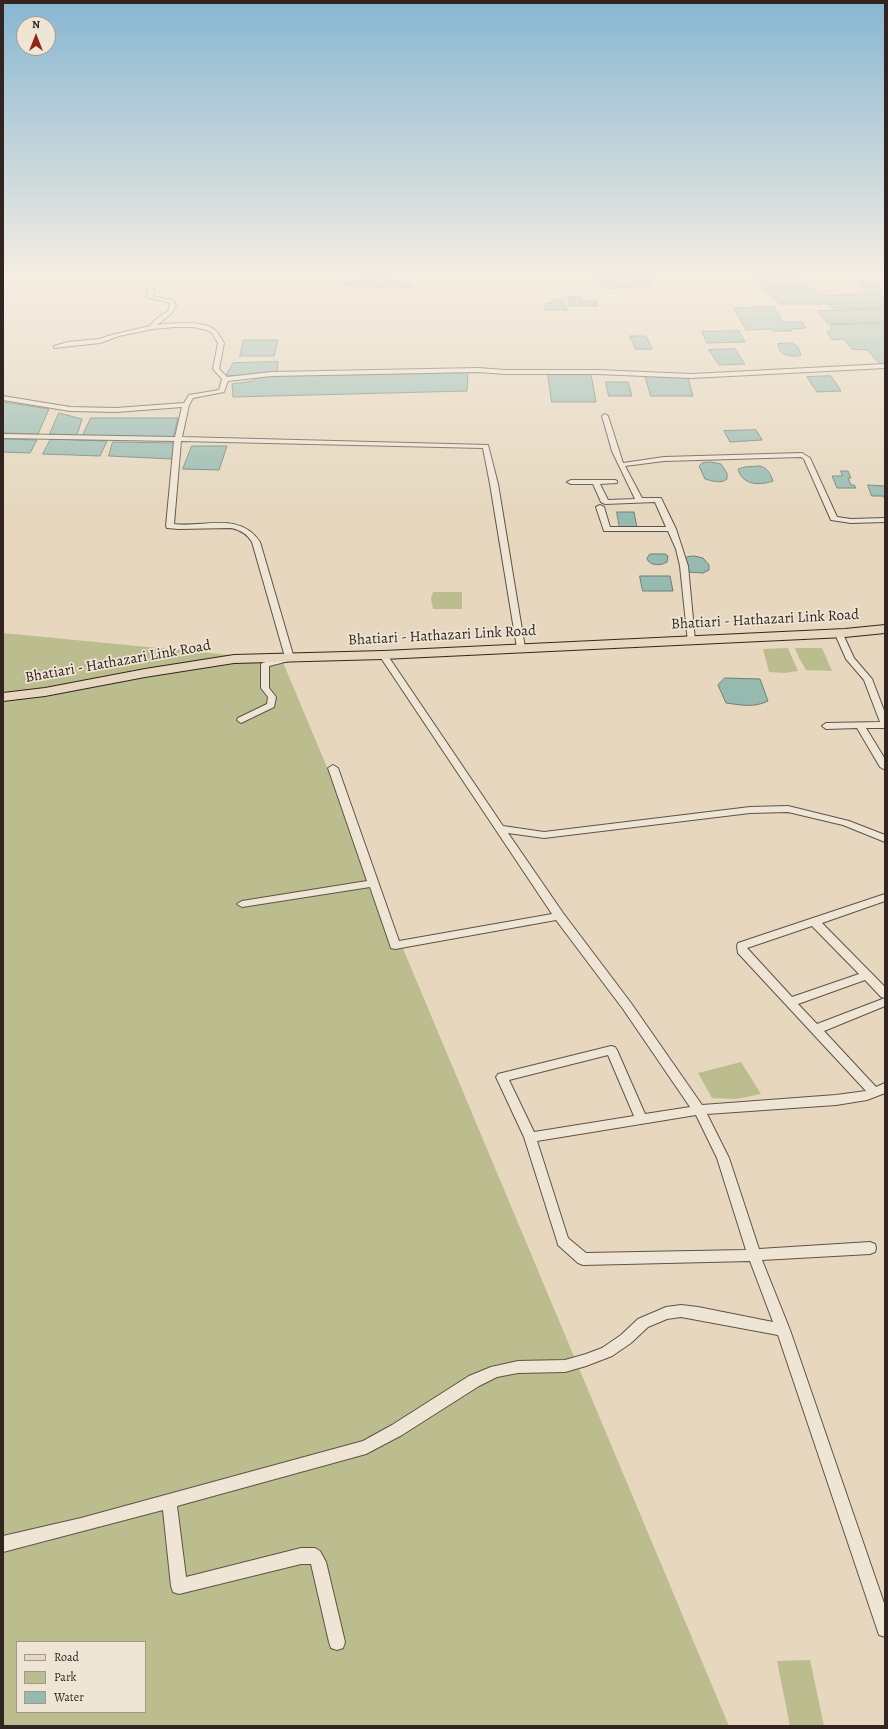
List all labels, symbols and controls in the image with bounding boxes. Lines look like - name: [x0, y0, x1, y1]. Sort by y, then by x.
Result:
- north arrow: [16, 16, 56, 56]
- text: N: [32, 17, 40, 32]
- street label: Bhatiari - Hathazari Link Road: [671, 606, 859, 634]
- street label: Bhatiari - Hathazari Link Road: [348, 622, 536, 650]
- street label: Bhatiari - Hathazari Link Road: [24, 637, 212, 687]
- legend: [16, 1641, 146, 1713]
- text: Road: [54, 1649, 79, 1665]
- text: Park: [54, 1669, 77, 1685]
- text: Water: [54, 1689, 84, 1705]

